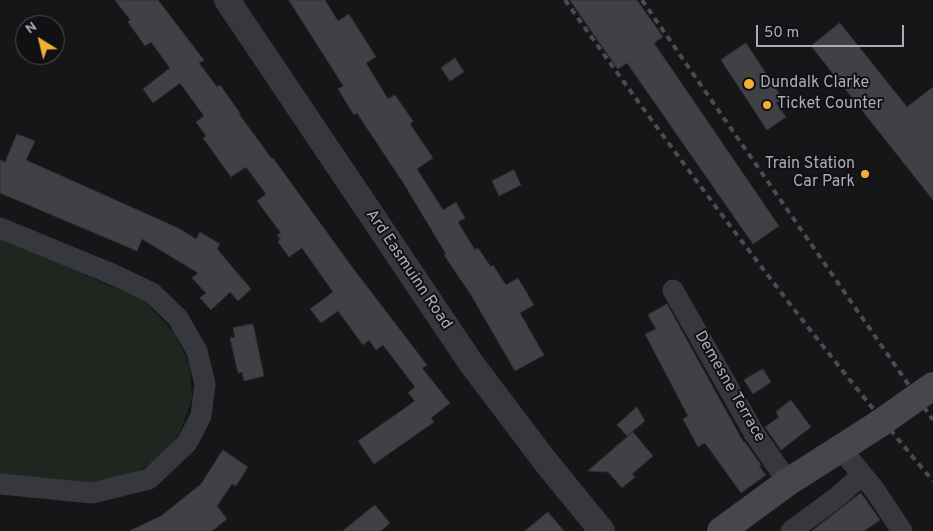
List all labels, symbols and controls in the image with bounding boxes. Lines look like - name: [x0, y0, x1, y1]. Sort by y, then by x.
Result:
- north arrow: [15, 15, 65, 65]
- scale bar: [758, 15, 906, 47]
- text: N: [22, 18, 41, 38]
- text: 50 m: [764, 24, 799, 43]
- place label: Dundalk Clarke: [760, 74, 869, 94]
- marker: Dundalk Clarke: [742, 77, 756, 91]
- place label: Ticket Counter: [777, 95, 883, 115]
- marker: Ticket Counter: [761, 99, 773, 111]
- place label: Train Station Car Park: [765, 155, 855, 193]
- marker: Train Station Car Park: [859, 168, 871, 180]
- street label: Ard Easmuinn Road: [361, 206, 455, 334]
- street label: Demesne Terrace: [689, 328, 769, 446]

